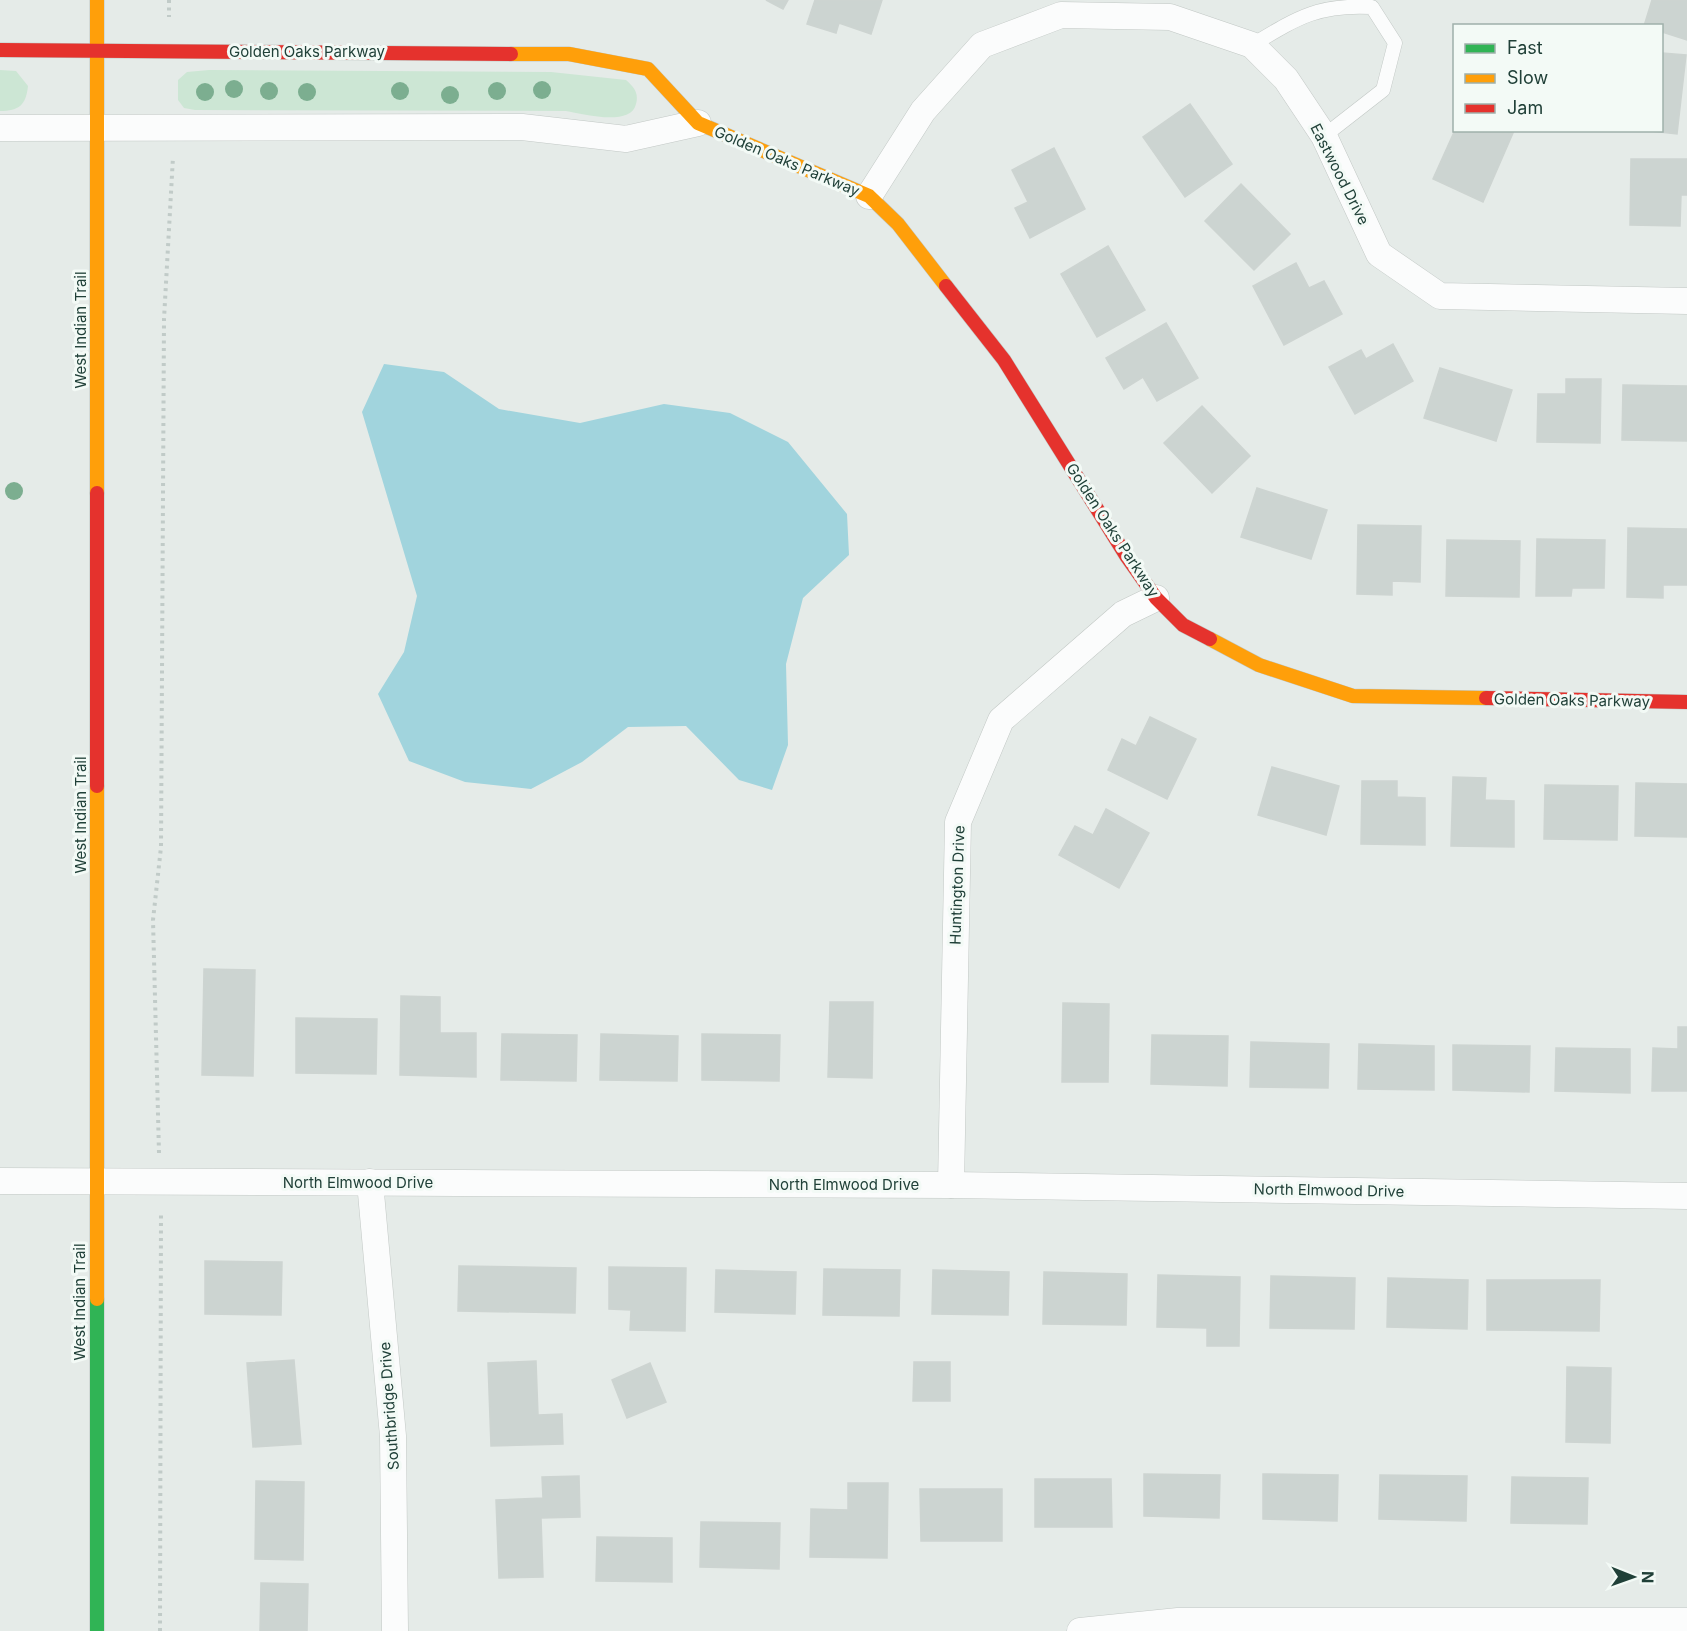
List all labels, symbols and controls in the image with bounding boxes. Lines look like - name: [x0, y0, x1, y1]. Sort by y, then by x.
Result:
- legend: [1453, 24, 1663, 132]
- text: Fast: [1507, 37, 1543, 58]
- street label: Golden Oaks Parkway: [229, 42, 386, 61]
- text: Slow: [1507, 67, 1548, 88]
- text: Jam: [1507, 97, 1543, 118]
- street label: Eastwood Drive: [1306, 120, 1374, 228]
- street label: Golden Oaks Parkway: [711, 122, 863, 200]
- street label: West Indian Trail: [71, 271, 90, 389]
- street label: Golden Oaks Parkway: [1063, 459, 1164, 601]
- street label: Golden Oaks Parkway: [1494, 689, 1651, 711]
- street label: West Indian Trail: [71, 756, 90, 874]
- street label: Huntington Drive: [945, 825, 969, 945]
- street label: North Elmwood Drive: [283, 1173, 433, 1192]
- street label: North Elmwood Drive: [769, 1175, 919, 1194]
- street label: North Elmwood Drive: [1254, 1179, 1404, 1201]
- street label: West Indian Trail: [70, 1243, 89, 1361]
- street label: Southbridge Drive: [375, 1341, 403, 1471]
- north arrow: [1603, 1547, 1663, 1607]
- text: N: [1638, 1571, 1658, 1584]

